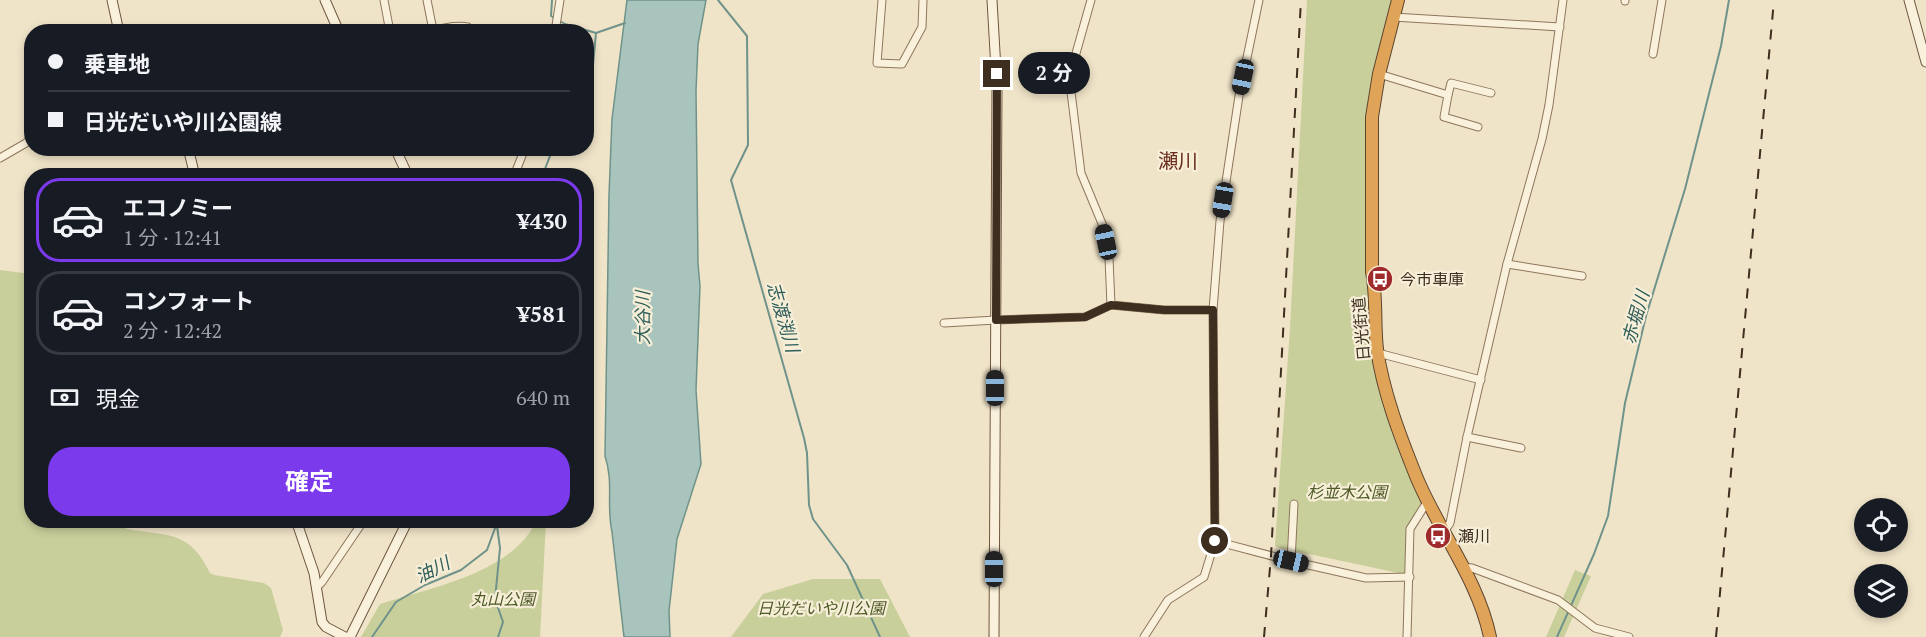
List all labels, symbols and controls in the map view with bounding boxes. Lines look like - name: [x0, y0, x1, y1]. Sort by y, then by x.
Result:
- text: 乗車地: [84, 49, 150, 78]
- callout: 2 分: [1018, 53, 1090, 95]
- car: [1230, 58, 1256, 96]
- text: 2 分: [1036, 59, 1072, 86]
- route end: [983, 60, 1010, 87]
- text: 日光だいや川公園線: [84, 107, 282, 136]
- district label: 瀬川: [1158, 147, 1198, 174]
- car: [1211, 181, 1235, 219]
- icon: car: [51, 193, 105, 247]
- text: エコノミー: [123, 193, 233, 222]
- text: ¥430: [517, 206, 567, 235]
- car: [1093, 223, 1119, 261]
- text: 1 分 · 12:41: [123, 224, 222, 251]
- bus stop icon: 今市車庫: [1365, 264, 1395, 294]
- place label: 今市車庫: [1400, 268, 1464, 290]
- water label: 志渡渕川: [763, 279, 806, 357]
- icon: car: [51, 286, 105, 340]
- text: コンフォート: [123, 286, 254, 315]
- water label: 赤堀川: [1616, 286, 1655, 346]
- water label: 大谷川: [630, 289, 654, 345]
- street label: 日光街道: [1347, 296, 1375, 362]
- text: ¥581: [517, 299, 567, 328]
- text: 2 分 · 12:42: [123, 317, 222, 344]
- car: [986, 370, 1004, 406]
- icon: cash: [48, 381, 81, 414]
- text: 現金: [96, 384, 140, 413]
- text: 640 m: [516, 384, 570, 411]
- button: 確定: [48, 447, 570, 516]
- park label: 杉並木公園: [1307, 481, 1389, 503]
- map controls: [1854, 498, 1908, 618]
- button: locate: [1854, 498, 1908, 552]
- bus stop icon: 瀬川: [1423, 521, 1453, 551]
- place label: 瀬川: [1458, 525, 1490, 547]
- route start: [1201, 527, 1228, 554]
- car: [1271, 548, 1311, 574]
- water label: 油川: [411, 549, 455, 588]
- car: [985, 551, 1003, 587]
- button: layers: [1854, 564, 1908, 618]
- park label: 丸山公園: [471, 588, 537, 610]
- park label: 日光だいや川公園: [757, 597, 887, 619]

